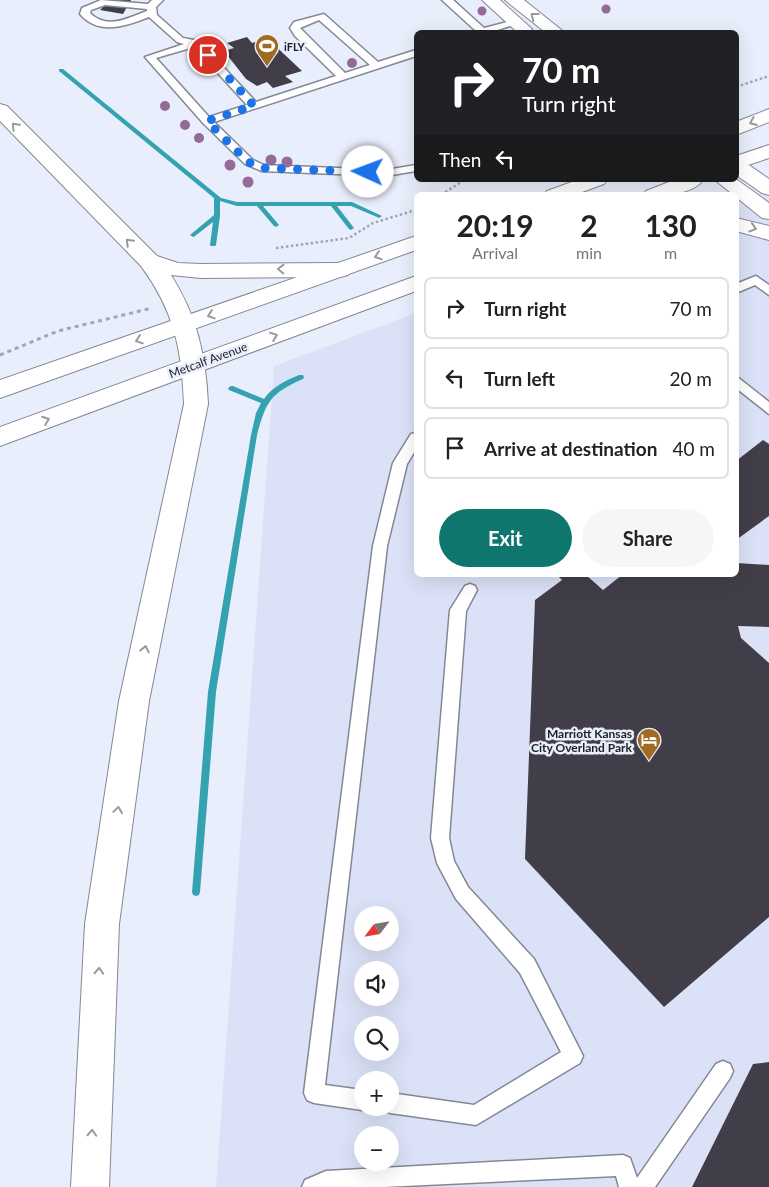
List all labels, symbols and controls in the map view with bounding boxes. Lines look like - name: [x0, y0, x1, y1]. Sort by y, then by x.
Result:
- one-way arrow: [531, 14, 540, 22]
- sports icon: iFLY: [254, 33, 280, 67]
- pin: [187, 34, 229, 76]
- place label: iFLY: [284, 40, 306, 53]
- icon: arrive: [194, 41, 222, 69]
- text: 70 m: [522, 48, 600, 90]
- icon: right: [439, 50, 504, 115]
- text: Turn right: [522, 90, 616, 117]
- one-way arrow: [749, 116, 758, 127]
- one-way arrow: [12, 122, 21, 131]
- position arrow: [341, 145, 393, 197]
- icon: left: [491, 145, 519, 173]
- text: Then: [439, 148, 481, 171]
- text: 20:19: [456, 207, 534, 243]
- text: 2: [580, 207, 598, 243]
- text: 130: [644, 207, 697, 243]
- one-way arrow: [748, 223, 756, 233]
- one-way arrow: [126, 238, 135, 247]
- text: Arrival: [472, 243, 518, 262]
- text: min: [576, 243, 602, 262]
- text: m: [664, 243, 677, 262]
- one-way arrow: [374, 251, 383, 261]
- one-way arrow: [276, 264, 284, 274]
- icon: right: [441, 294, 469, 322]
- text: Turn right: [484, 297, 566, 320]
- text: 70 m: [669, 297, 712, 320]
- one-way arrow: [207, 309, 216, 319]
- one-way arrow: [269, 332, 278, 342]
- one-way arrow: [136, 334, 144, 344]
- street label: Metcalf Avenue: [167, 339, 249, 381]
- icon: left: [441, 364, 469, 392]
- text: Turn left: [484, 367, 555, 390]
- text: 20 m: [669, 367, 712, 390]
- one-way arrow: [41, 416, 50, 426]
- icon: arrive: [441, 434, 469, 462]
- text: Arrive at destination: [484, 437, 657, 460]
- text: 40 m: [672, 437, 715, 460]
- button: Exit: [439, 509, 572, 567]
- button: Share: [582, 509, 714, 567]
- one-way arrow: [139, 645, 150, 654]
- place label: Marriott Kansas City Overland Park: [531, 726, 633, 755]
- hotel icon: Marriott Kansas City Overland Park: [636, 727, 662, 761]
- one-way arrow: [112, 805, 123, 813]
- north arrow: [354, 906, 399, 951]
- map controls: [354, 906, 399, 1171]
- button: sound: [354, 961, 399, 1006]
- one-way arrow: [94, 967, 105, 975]
- button: search: [354, 1016, 399, 1061]
- button: +: [354, 1071, 399, 1116]
- button: −: [354, 1126, 399, 1171]
- one-way arrow: [87, 1129, 97, 1137]

